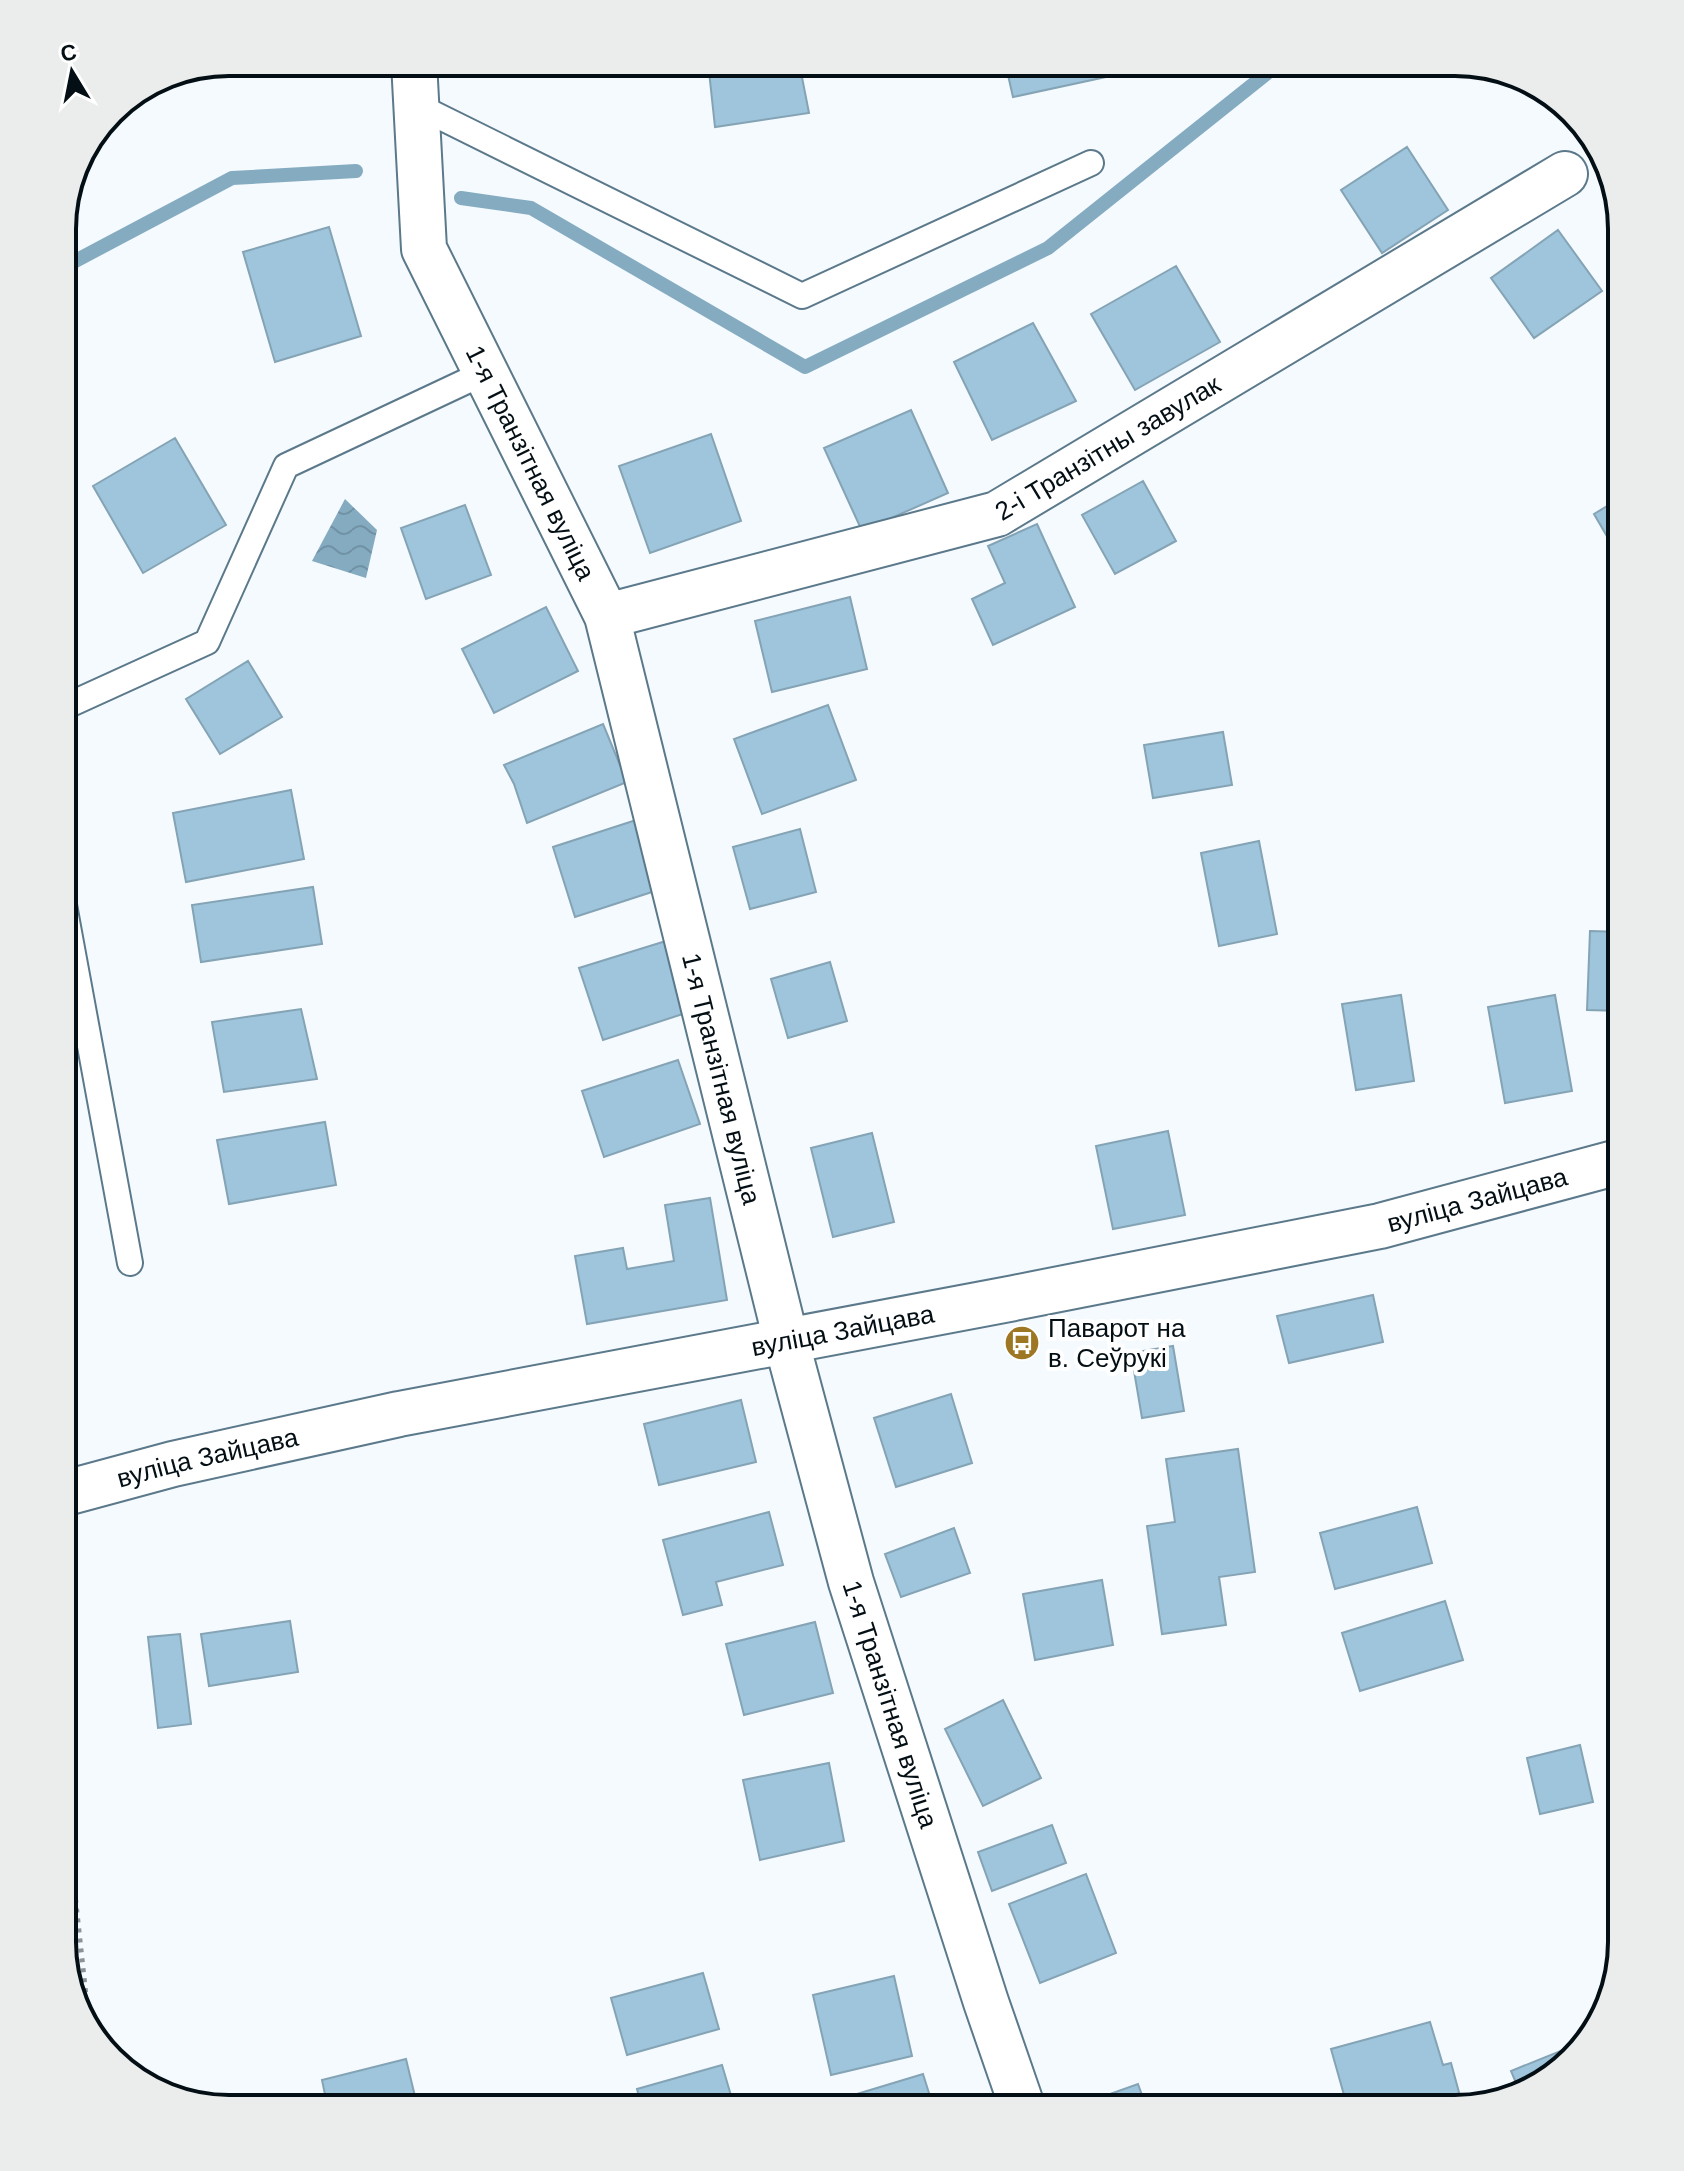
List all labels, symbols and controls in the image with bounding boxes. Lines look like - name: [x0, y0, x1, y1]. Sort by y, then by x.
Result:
- north arrow: [32, 32, 112, 112]
- text: С: [59, 39, 79, 66]
- street label: 1-я Транзітная вуліца: [460, 341, 602, 585]
- street label: 2-і Транзітны завулак: [990, 369, 1226, 527]
- street label: 1-я Транзітная вуліца: [676, 950, 767, 1208]
- street label: вуліца Зайцава: [1384, 1161, 1571, 1238]
- street label: вуліца Зайцава: [749, 1298, 937, 1362]
- place label: Паварот на в. Сеўрукі: [1048, 1313, 1186, 1373]
- bus stop icon: Паварот на в. Сеўрукі: [1003, 1324, 1041, 1362]
- street label: вуліца Зайцава: [113, 1422, 301, 1494]
- street label: 1-я Транзітная вуліца: [836, 1577, 944, 1832]

